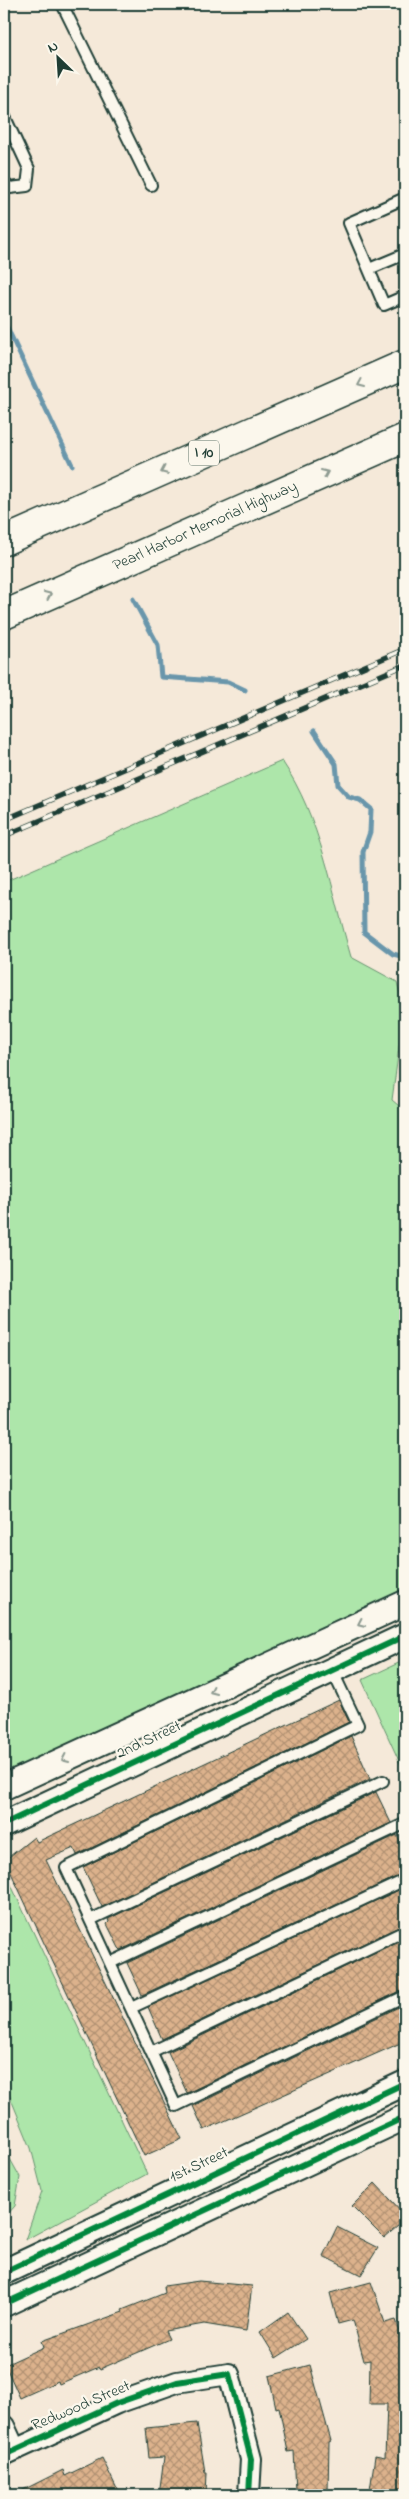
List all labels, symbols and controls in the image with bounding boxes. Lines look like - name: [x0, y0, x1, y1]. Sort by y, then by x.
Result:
- north arrow: [32, 32, 82, 82]
- text: N: [44, 36, 62, 59]
- one-way arrow: [357, 377, 366, 388]
- road number: I 10: [189, 440, 219, 466]
- one-way arrow: [160, 464, 169, 475]
- one-way arrow: [320, 469, 329, 480]
- street label: Pearl Harbor Memorial Highway: [109, 474, 301, 578]
- one-way arrow: [43, 590, 52, 601]
- one-way arrow: [357, 1617, 366, 1628]
- one-way arrow: [209, 1685, 218, 1696]
- street label: 2nd Street: [113, 1714, 186, 1765]
- one-way arrow: [62, 1753, 71, 1763]
- street label: 1st Street: [165, 2141, 233, 2189]
- street label: Redwood Street: [28, 2374, 135, 2438]

